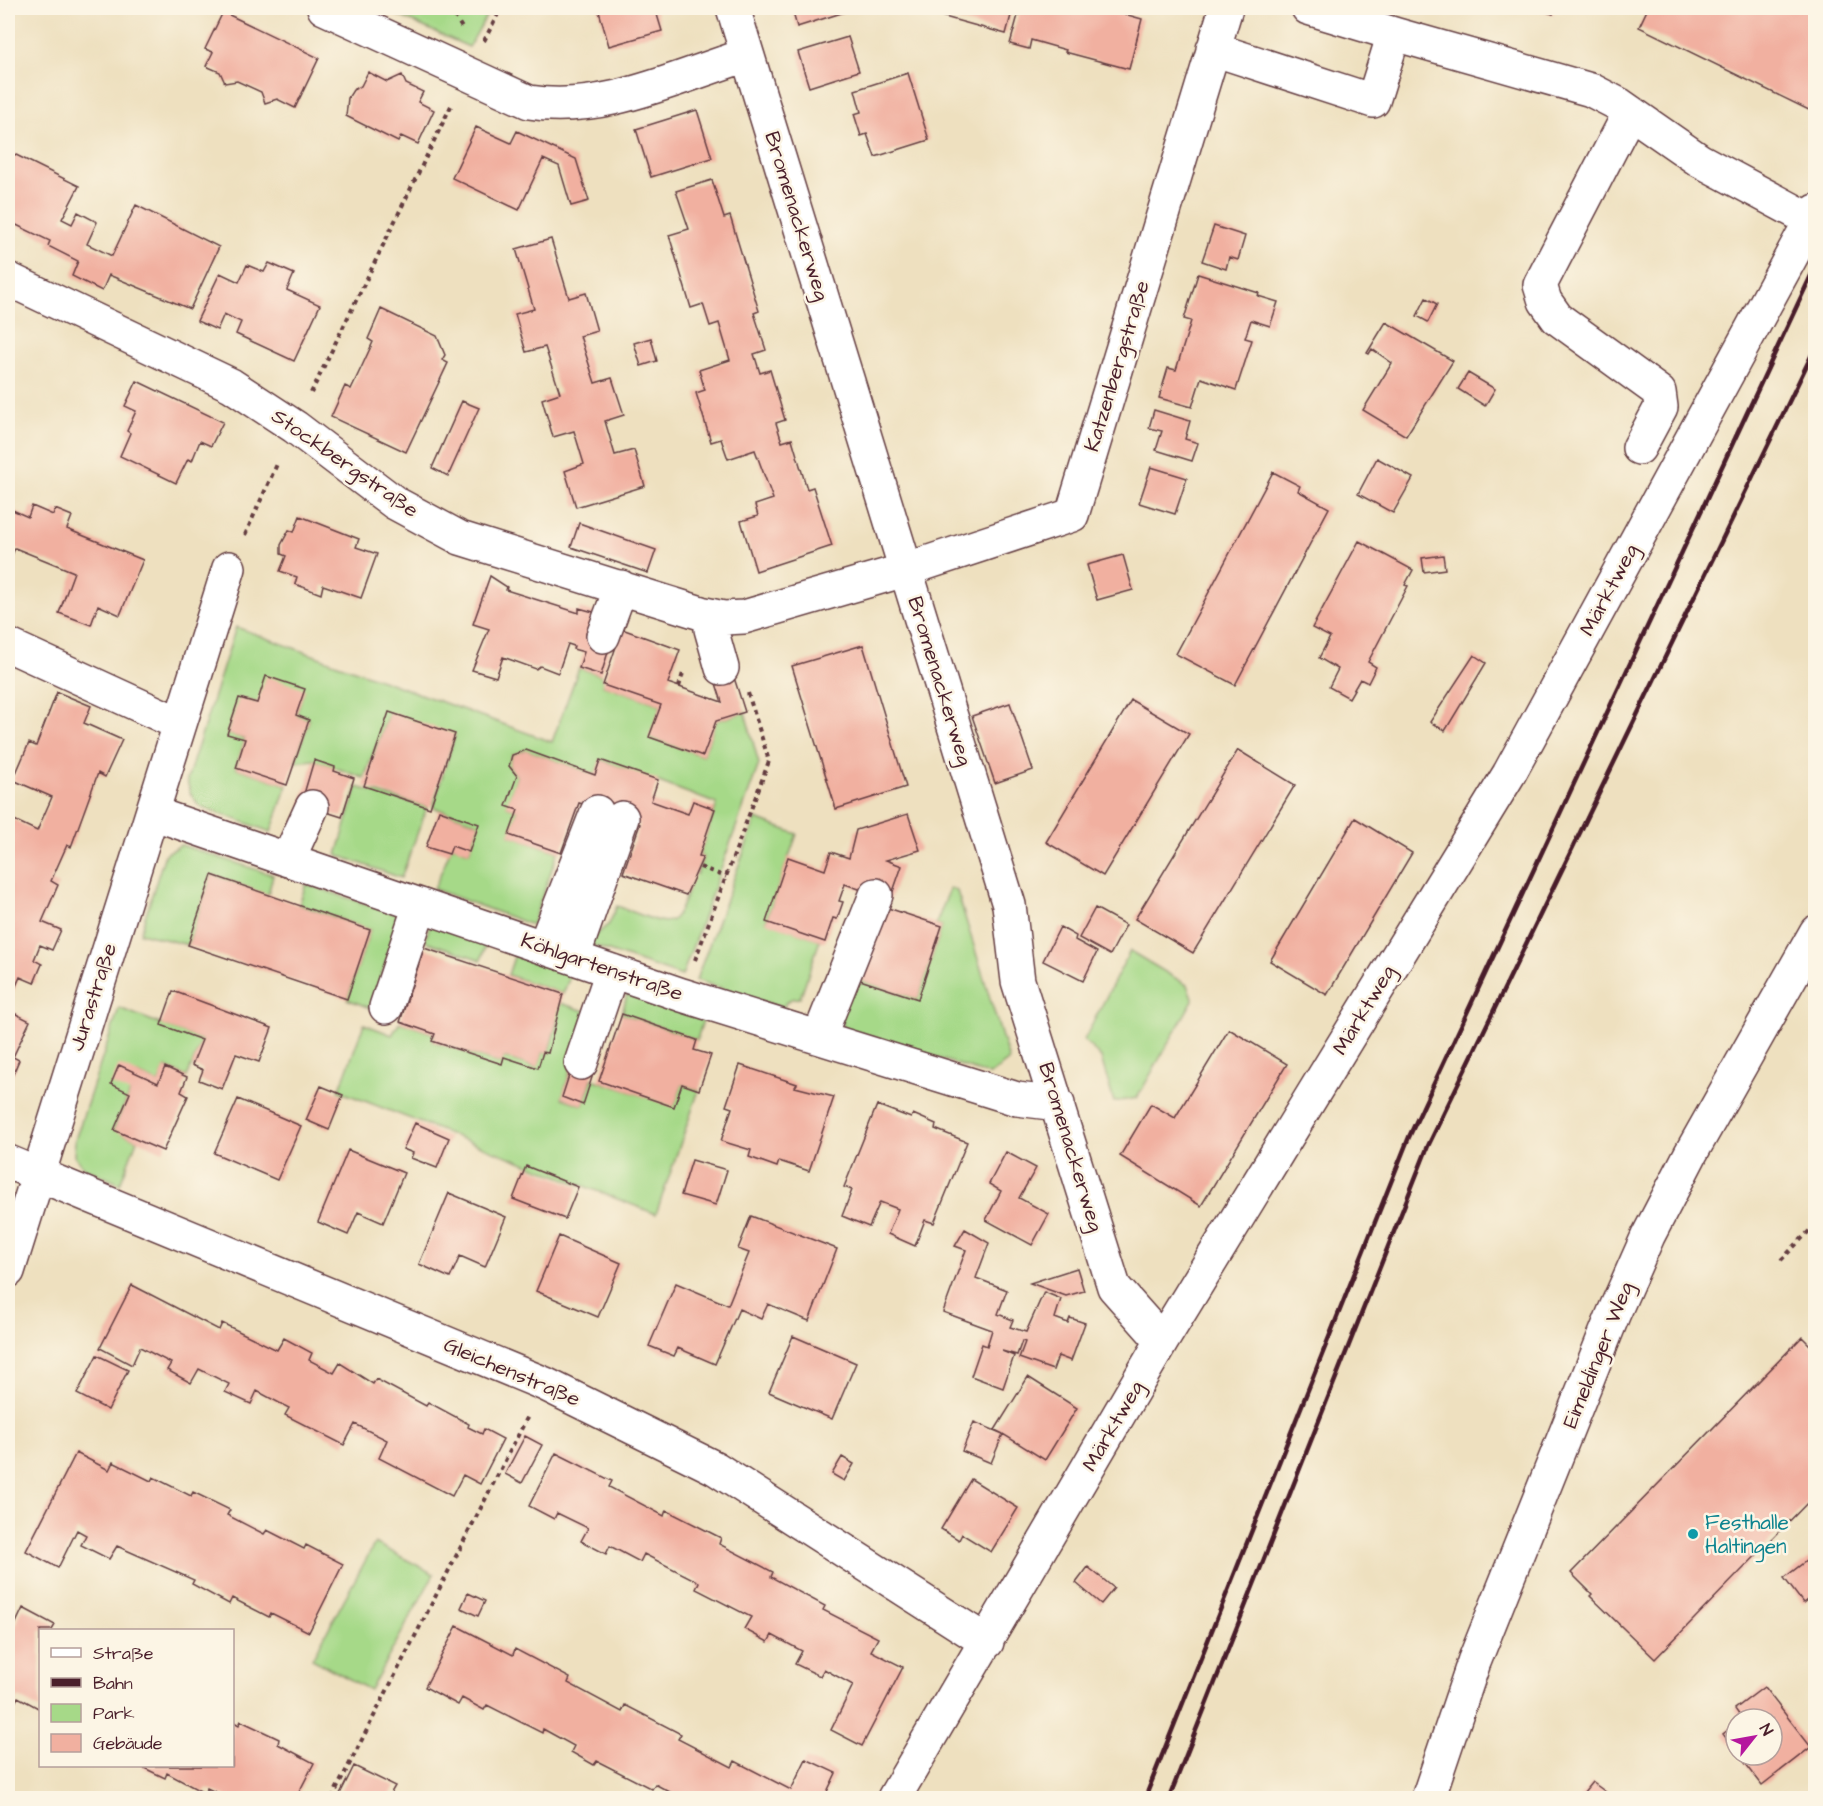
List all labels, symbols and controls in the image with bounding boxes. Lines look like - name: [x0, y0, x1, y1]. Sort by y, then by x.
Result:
- street label: Bromenackerweg: [756, 128, 837, 305]
- street label: Katzenbergstraße: [1077, 277, 1159, 456]
- street label: Stockbergstraße: [265, 401, 424, 526]
- street label: Märktweg: [1573, 539, 1647, 642]
- street label: Bromenackerweg: [899, 593, 980, 770]
- street label: Köhlgartenstraße: [517, 926, 687, 1010]
- street label: Jurastraße: [62, 939, 124, 1055]
- street label: Märktweg: [1326, 959, 1404, 1061]
- street label: Bromenackerweg: [1030, 1059, 1111, 1236]
- street label: Eimeldinger Weg: [1555, 1277, 1642, 1433]
- street label: Gleichenstraße: [439, 1330, 585, 1414]
- street label: Märktweg: [1075, 1375, 1152, 1478]
- place label: Festhalle Haltingen: [1705, 1508, 1789, 1563]
- marker: Festhalle Haltingen: [1686, 1527, 1700, 1541]
- legend: [39, 1629, 234, 1767]
- text: Straße: [93, 1641, 154, 1666]
- text: Bahn: [93, 1671, 133, 1696]
- text: Park: [93, 1701, 135, 1726]
- north arrow: [1724, 1707, 1784, 1767]
- text: N: [1754, 1720, 1778, 1740]
- text: Gebäude: [93, 1731, 163, 1756]

